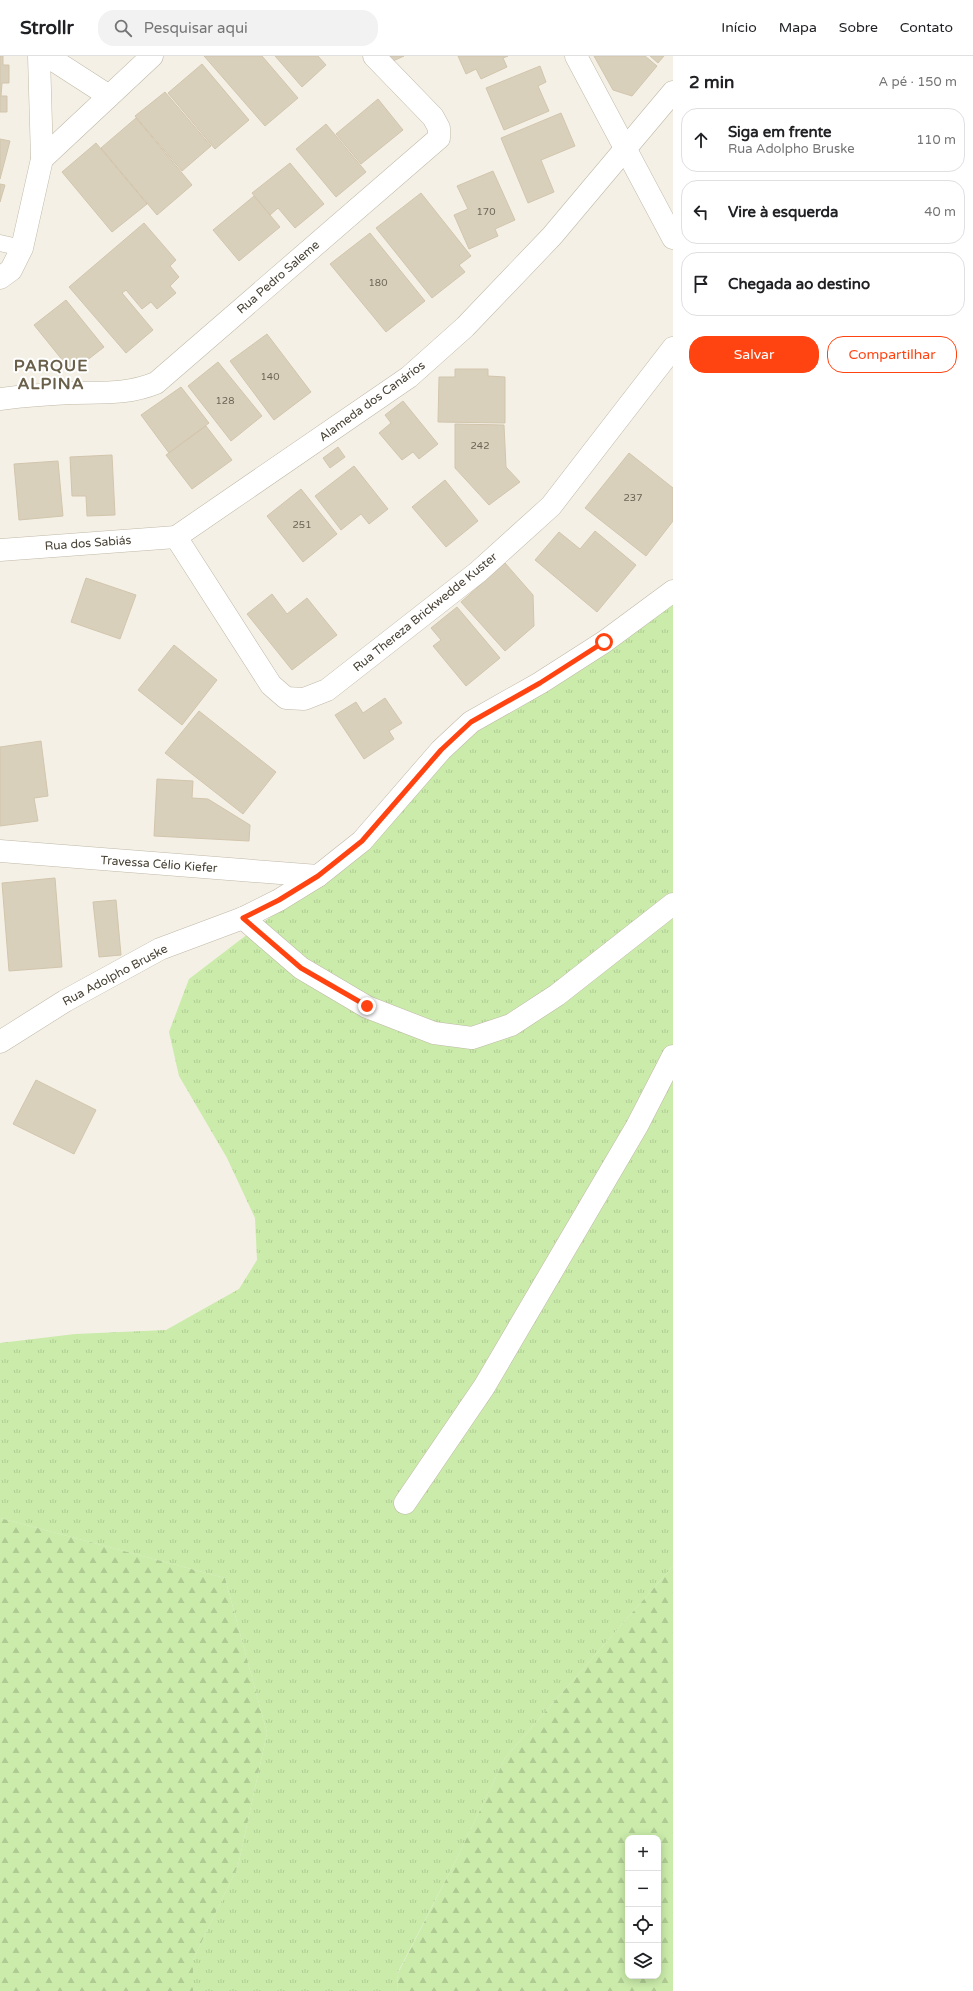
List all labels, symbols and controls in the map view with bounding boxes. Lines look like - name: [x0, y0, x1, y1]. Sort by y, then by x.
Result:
- search box: [98, 10, 378, 46]
- text: Strollr: [20, 17, 74, 39]
- icon: search: [112, 17, 134, 39]
- text: Pesquisar aqui: [144, 19, 248, 37]
- text: Início: [721, 19, 757, 36]
- text: Mapa: [779, 19, 817, 36]
- text: Sobre: [839, 19, 878, 36]
- text: Contato: [900, 19, 953, 36]
- text: 2 min: [689, 72, 734, 93]
- text: A pé · 150 m: [878, 74, 957, 90]
- text: Siga em frente: [728, 123, 832, 141]
- icon: ahead: [690, 129, 712, 151]
- text: 110 m: [916, 132, 956, 148]
- text: Rua Adolpho Bruske: [728, 141, 855, 157]
- icon: left: [690, 201, 712, 223]
- text: Vire à esquerda: [728, 203, 838, 221]
- text: 40 m: [924, 204, 956, 220]
- house number: 170: [477, 206, 495, 218]
- street label: Rua Pedro Saleme: [234, 237, 322, 317]
- icon: arrive: [690, 273, 712, 295]
- text: Chegada ao destino: [728, 275, 870, 293]
- house number: 180: [369, 277, 387, 289]
- button: Salvar: [689, 336, 819, 373]
- button: Compartilhar: [827, 336, 957, 373]
- district label: PARQUE ALPINA: [14, 356, 88, 394]
- street label: Alameda dos Canários: [316, 358, 428, 444]
- house number: 140: [261, 371, 279, 383]
- house number: 128: [216, 395, 234, 407]
- house number: 242: [471, 440, 489, 452]
- house number: 237: [624, 492, 642, 504]
- house number: 251: [293, 519, 311, 531]
- street label: Rua dos Sabiás: [44, 533, 132, 553]
- street label: Rua Thereza Brickwedde Kuster: [350, 549, 500, 674]
- route start: [595, 633, 613, 651]
- street label: Travessa Célio Kiefer: [100, 853, 218, 875]
- street label: Rua Adolpho Bruske: [60, 941, 170, 1009]
- route end: [358, 997, 376, 1015]
- map controls: [625, 1835, 661, 1979]
- button: +: [625, 1835, 661, 1871]
- button: −: [625, 1871, 661, 1907]
- button: locate: [625, 1907, 661, 1943]
- button: layers: [625, 1943, 661, 1979]

